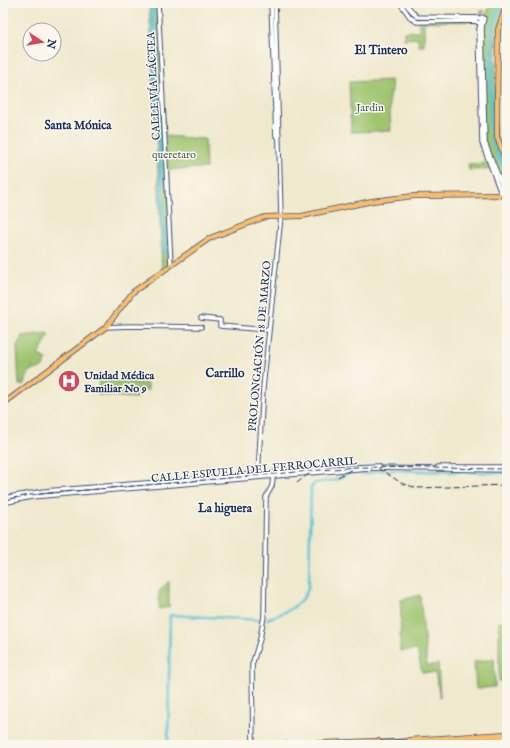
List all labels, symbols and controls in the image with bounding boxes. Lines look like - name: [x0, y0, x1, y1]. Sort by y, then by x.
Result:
- north arrow: [22, 22, 62, 62]
- street label: CALLE VÍA LÁCTEA: [144, 31, 164, 141]
- text: N: [43, 37, 59, 50]
- district label: El Tintero: [354, 43, 408, 58]
- park label: Jardin: [354, 101, 384, 115]
- district label: Santa Mónica: [44, 118, 112, 133]
- park label: queretaro: [152, 148, 196, 162]
- street label: PROLONGACIÓN 18 DE MARZO: [246, 260, 274, 432]
- district label: Carrillo: [206, 366, 245, 381]
- hospital icon: Unidad Médica Familiar No 9: [56, 368, 82, 394]
- place label: Unidad Médica Familiar No 9: [83, 369, 154, 396]
- street label: CALLE ESPUELA DEL FERROCARRIL: [151, 454, 358, 486]
- district label: La higuera: [197, 501, 253, 517]

